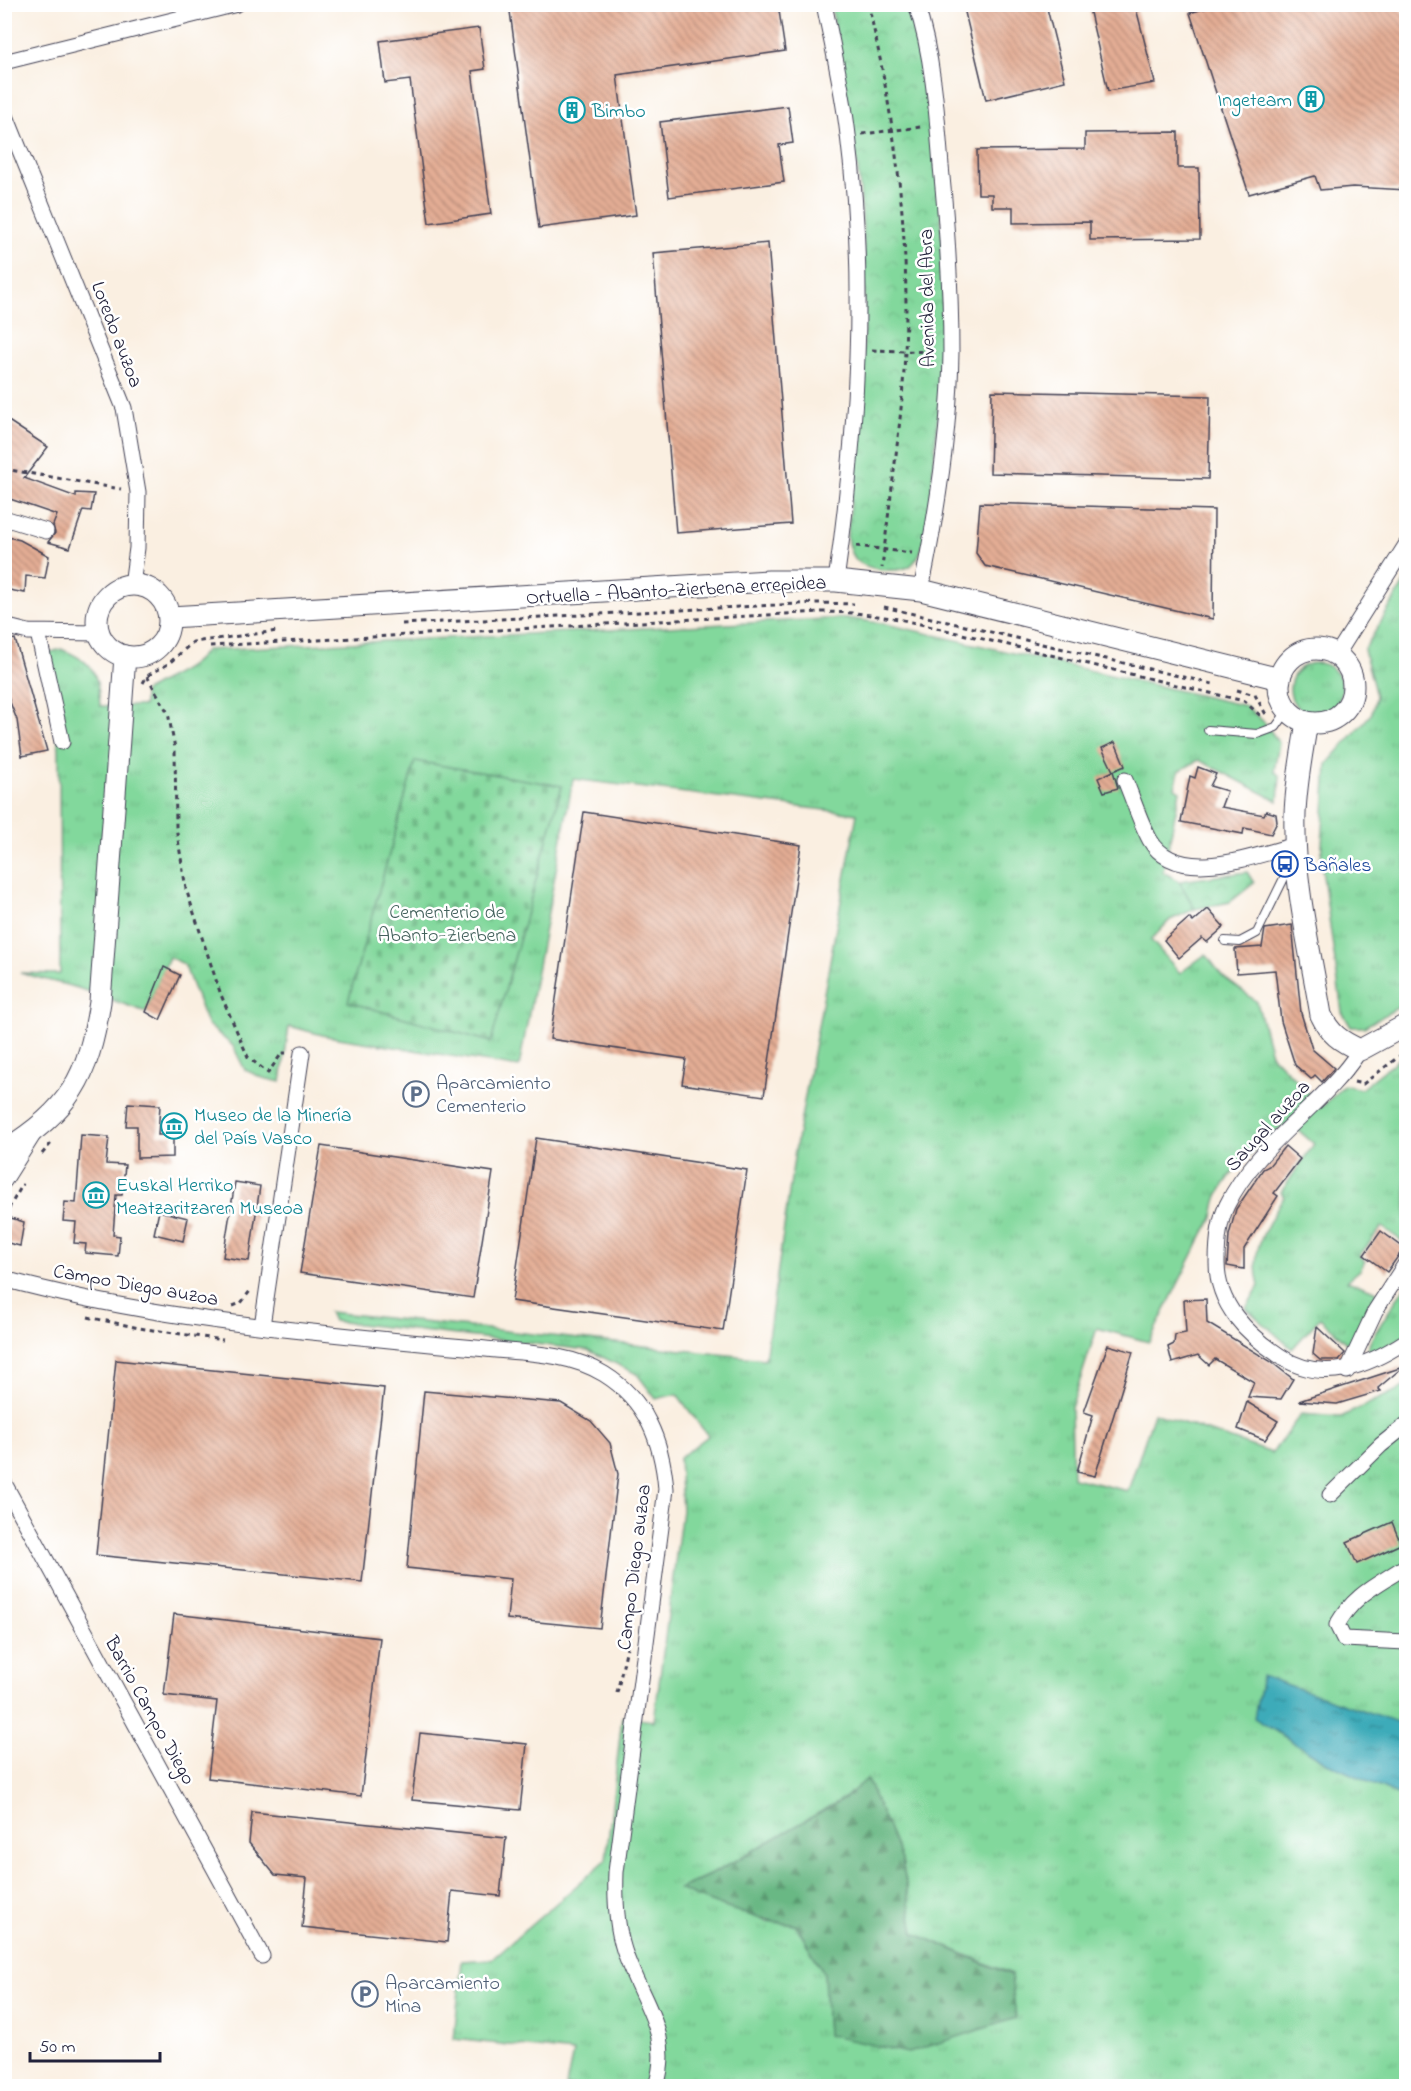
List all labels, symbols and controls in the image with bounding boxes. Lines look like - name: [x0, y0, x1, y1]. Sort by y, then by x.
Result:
- building icon: Ingeteam: [1296, 84, 1326, 114]
- place label: Ingeteam: [1217, 87, 1292, 117]
- building icon: Bimbo: [557, 95, 587, 125]
- place label: Bimbo: [591, 98, 646, 127]
- street label: Avenida del Abra: [913, 228, 944, 367]
- street label: Loredo auzoa: [82, 278, 149, 392]
- street label: Ortuella - Abanto-Zierbena errepidea: [525, 569, 827, 614]
- bus stop icon: Bañales: [1270, 849, 1300, 879]
- place label: Bañales: [1303, 852, 1371, 881]
- park label: Cementerio de Abanto-Zierbena: [378, 899, 516, 951]
- place label: Aparcamiento Cementerio: [436, 1070, 551, 1122]
- street label: Saugal auzoa: [1220, 1074, 1319, 1180]
- parking icon: Aparcamiento Cementerio: [401, 1079, 431, 1109]
- place label: Museo de la Minería del País Vasco: [194, 1102, 352, 1154]
- museum icon: Museo de la Minería del País Vasco: [159, 1111, 189, 1141]
- place label: Euskal Herriko Meatzaritzaren Museoa: [116, 1172, 303, 1224]
- museum icon: Euskal Herriko Meatzaritzaren Museoa: [81, 1180, 111, 1210]
- street label: Campo Diego auzoa: [51, 1258, 220, 1316]
- street label: Campo Diego auzoa: [611, 1483, 661, 1652]
- street label: Barrio Campo Diego: [95, 1631, 202, 1791]
- place label: Aparcamiento Mina: [385, 1970, 500, 2022]
- parking icon: Aparcamiento Mina: [350, 1979, 380, 2009]
- scale bar: [30, 2025, 160, 2063]
- text: 50 m: [39, 2035, 76, 2061]

